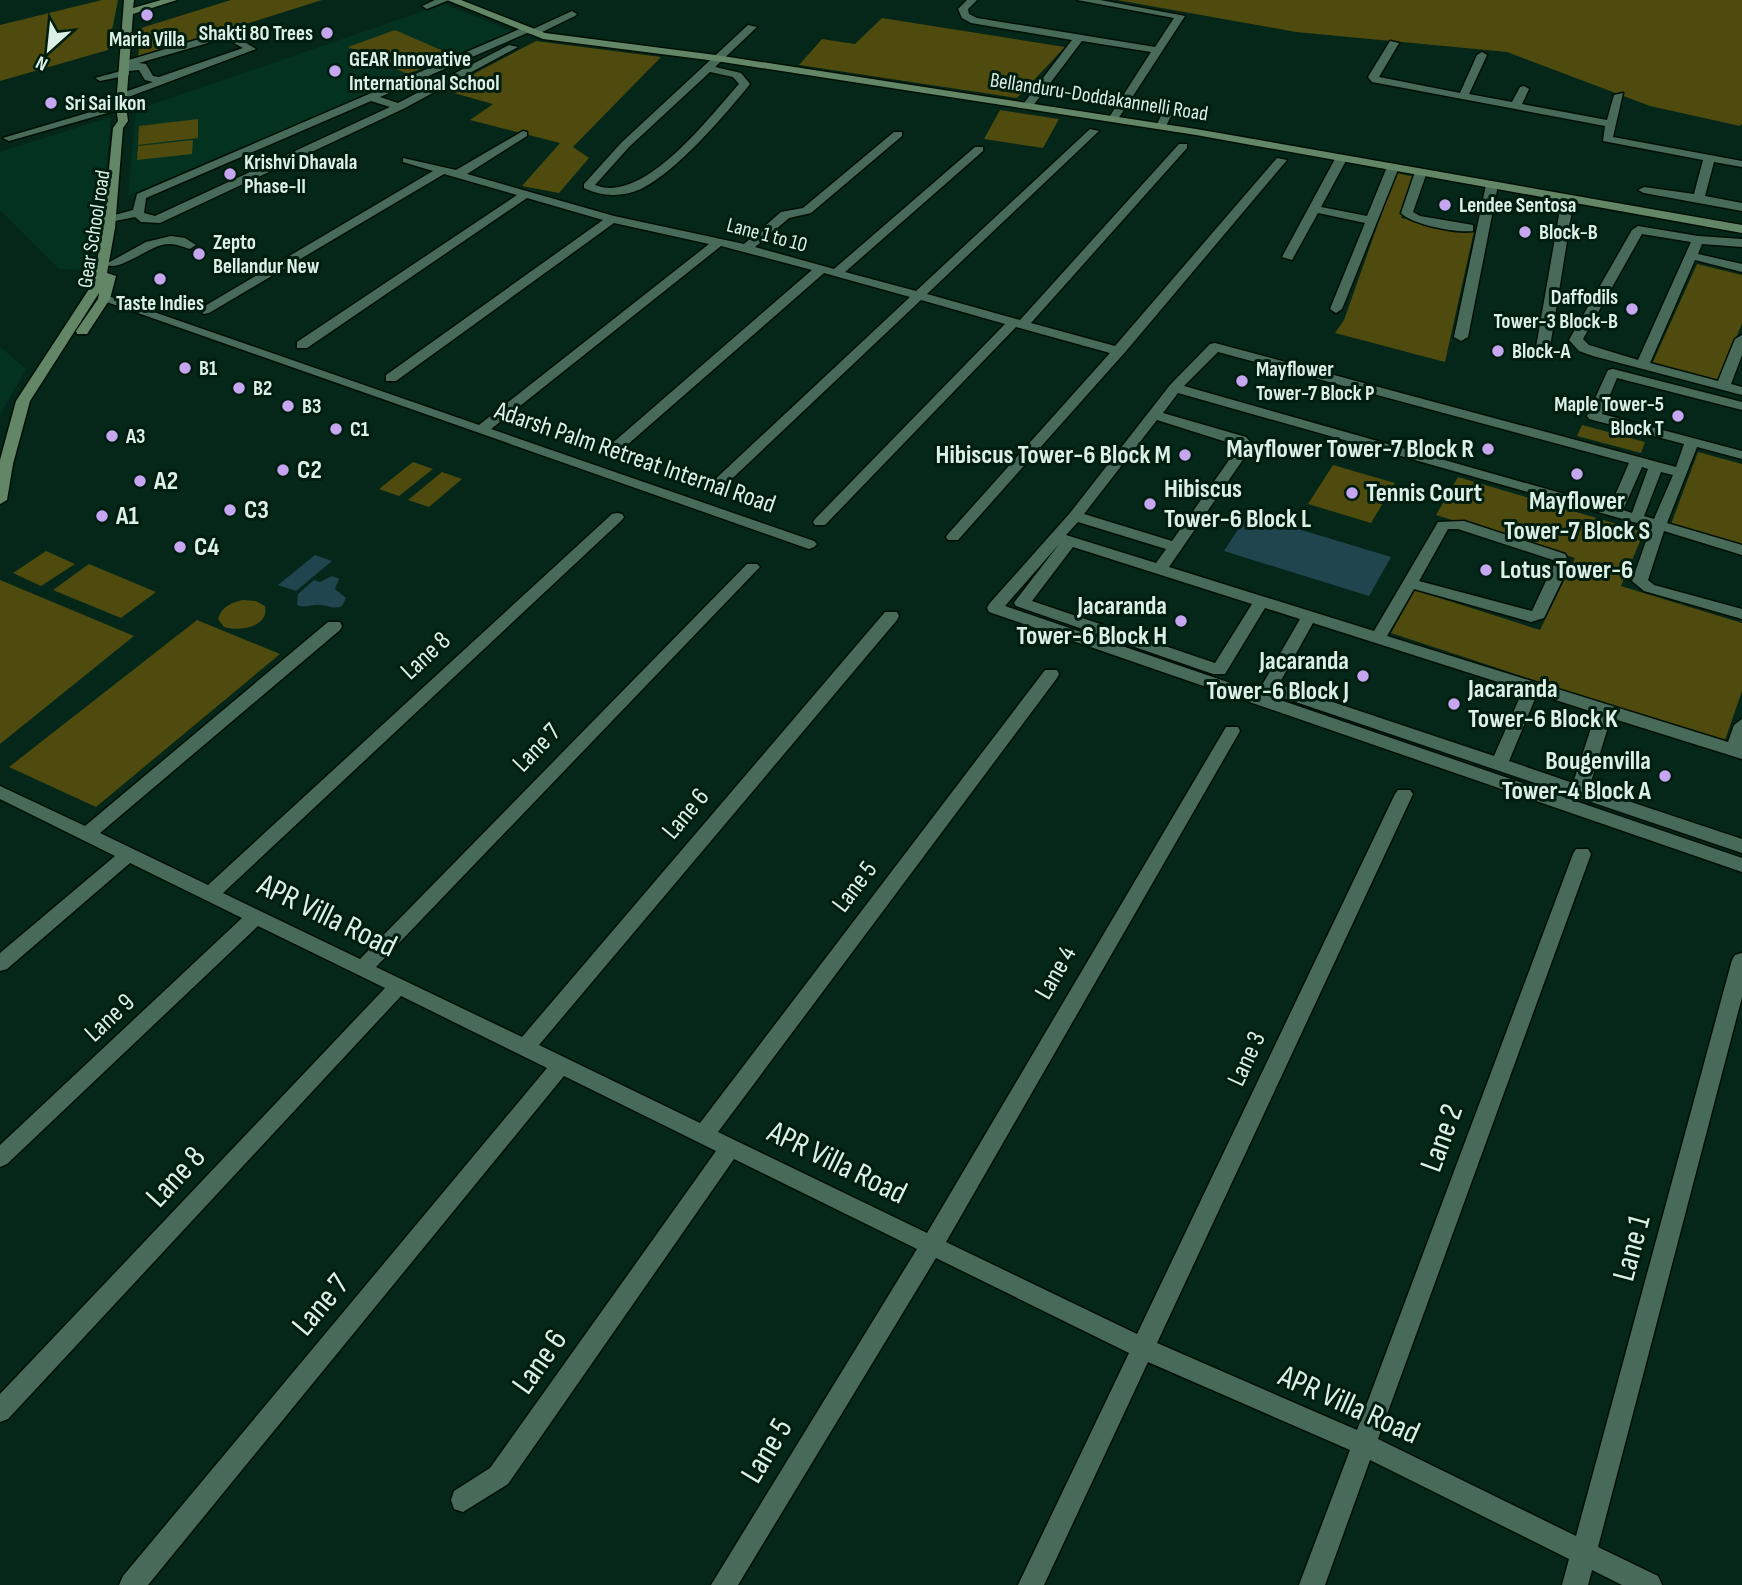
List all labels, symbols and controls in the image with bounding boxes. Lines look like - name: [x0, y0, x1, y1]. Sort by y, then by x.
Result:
- marker: Maria Villa: [139, 7, 155, 23]
- north arrow: [14, 14, 84, 84]
- place label: Shakti 80 Trees: [199, 21, 313, 46]
- marker: Shakti 80 Trees: [319, 25, 335, 41]
- place label: Maria Villa: [109, 27, 185, 52]
- place label: GEAR Innovative International School: [349, 47, 499, 96]
- text: N: [32, 50, 52, 75]
- marker: GEAR Innovative International School: [327, 63, 343, 79]
- street label: Bellanduru-Doddakannelli Road: [988, 67, 1210, 127]
- place label: Sri Sai Ikon: [65, 91, 146, 116]
- marker: Sri Sai Ikon: [43, 95, 59, 111]
- place label: Krishvi Dhavala Phase-II: [244, 150, 357, 199]
- marker: Krishvi Dhavala Phase-II: [222, 166, 238, 182]
- street label: Gear School road: [72, 168, 116, 290]
- place label: Lendee Sentosa: [1459, 193, 1576, 218]
- marker: Lendee Sentosa: [1437, 197, 1453, 213]
- street label: Lane 1 to 10: [724, 212, 810, 258]
- place label: Block-B: [1539, 220, 1598, 245]
- marker: Block-B: [1517, 224, 1533, 240]
- place label: Zepto Bellandur New: [213, 230, 320, 279]
- marker: Zepto Bellandur New: [191, 246, 207, 262]
- marker: Taste Indies: [152, 271, 168, 287]
- place label: Daffodils Tower-3 Block-B: [1493, 285, 1618, 334]
- place label: Taste Indies: [116, 291, 204, 316]
- marker: Daffodils Tower-3 Block-B: [1624, 301, 1640, 317]
- place label: Block-A: [1512, 339, 1571, 364]
- marker: Block-A: [1490, 343, 1506, 359]
- place label: B1: [199, 356, 217, 381]
- place label: Mayflower Tower-7 Block P: [1256, 357, 1374, 406]
- marker: B1: [177, 360, 193, 376]
- marker: Mayflower Tower-7 Block P: [1234, 373, 1250, 389]
- place label: B2: [253, 376, 272, 401]
- marker: B2: [231, 380, 247, 396]
- place label: Maple Tower-5 Block T: [1554, 392, 1664, 441]
- place label: B3: [302, 394, 321, 419]
- street label: Adarsh Palm Retreat Internal Road: [490, 395, 779, 521]
- marker: B3: [280, 398, 296, 414]
- marker: Maple Tower-5 Block T: [1670, 408, 1686, 424]
- place label: C1: [350, 417, 369, 442]
- marker: C1: [328, 421, 344, 437]
- place label: A3: [125, 424, 145, 449]
- marker: A3: [104, 428, 120, 444]
- place label: Mayflower Tower-7 Block R: [1226, 434, 1474, 465]
- place label: Hibiscus Tower-6 Block M: [936, 440, 1171, 471]
- marker: Mayflower Tower-7 Block R: [1480, 441, 1496, 457]
- marker: Hibiscus Tower-6 Block M: [1177, 447, 1193, 463]
- place label: C2: [297, 455, 322, 486]
- marker: C2: [275, 462, 291, 478]
- place label: A2: [153, 466, 178, 497]
- marker: Mayflower Tower-7 Block S: [1569, 466, 1585, 482]
- marker: A2: [132, 473, 148, 489]
- place label: Hibiscus Tower-6 Block L: [1164, 474, 1311, 535]
- place label: Tennis Court: [1366, 478, 1483, 509]
- marker: Tennis Court: [1344, 485, 1360, 501]
- place label: Mayflower Tower-7 Block S: [1504, 486, 1650, 547]
- place label: C3: [244, 495, 269, 526]
- marker: Hibiscus Tower-6 Block L: [1142, 496, 1158, 512]
- place label: A1: [115, 501, 139, 532]
- marker: C3: [222, 502, 238, 518]
- marker: A1: [94, 508, 110, 524]
- place label: C4: [194, 532, 219, 563]
- marker: C4: [172, 539, 188, 555]
- place label: Lotus Tower-6: [1500, 555, 1633, 586]
- marker: Lotus Tower-6: [1478, 562, 1494, 578]
- place label: Jacaranda Tower-6 Block H: [1016, 591, 1167, 652]
- marker: Jacaranda Tower-6 Block H: [1173, 613, 1189, 629]
- street label: Lane 8: [395, 625, 457, 687]
- place label: Jacaranda Tower-6 Block J: [1206, 646, 1349, 707]
- marker: Jacaranda Tower-6 Block J: [1355, 668, 1371, 684]
- place label: Jacaranda Tower-6 Block K: [1467, 674, 1618, 735]
- marker: Jacaranda Tower-6 Block K: [1446, 696, 1462, 712]
- street label: Lane 7: [506, 717, 568, 779]
- place label: Bougenvilla Tower-4 Block A: [1502, 746, 1652, 807]
- marker: Bougenvilla Tower-4 Block A: [1657, 768, 1673, 784]
- street label: Lane 6: [656, 782, 716, 846]
- street label: Lane 5: [826, 855, 884, 919]
- street label: APR Villa Road: [250, 865, 403, 966]
- street label: Lane 4: [1029, 941, 1084, 1005]
- street label: Lane 9: [79, 987, 141, 1049]
- street label: Lane 3: [1221, 1027, 1273, 1091]
- street label: Lane 2: [1412, 1099, 1472, 1177]
- street label: APR Villa Road: [760, 1112, 913, 1213]
- street label: Lane 8: [138, 1138, 214, 1216]
- street label: Lane 1: [1604, 1211, 1660, 1285]
- street label: Lane 7: [284, 1266, 358, 1344]
- street label: Lane 6: [504, 1322, 576, 1402]
- street label: APR Villa Road: [1272, 1356, 1425, 1453]
- street label: Lane 5: [733, 1412, 801, 1490]

